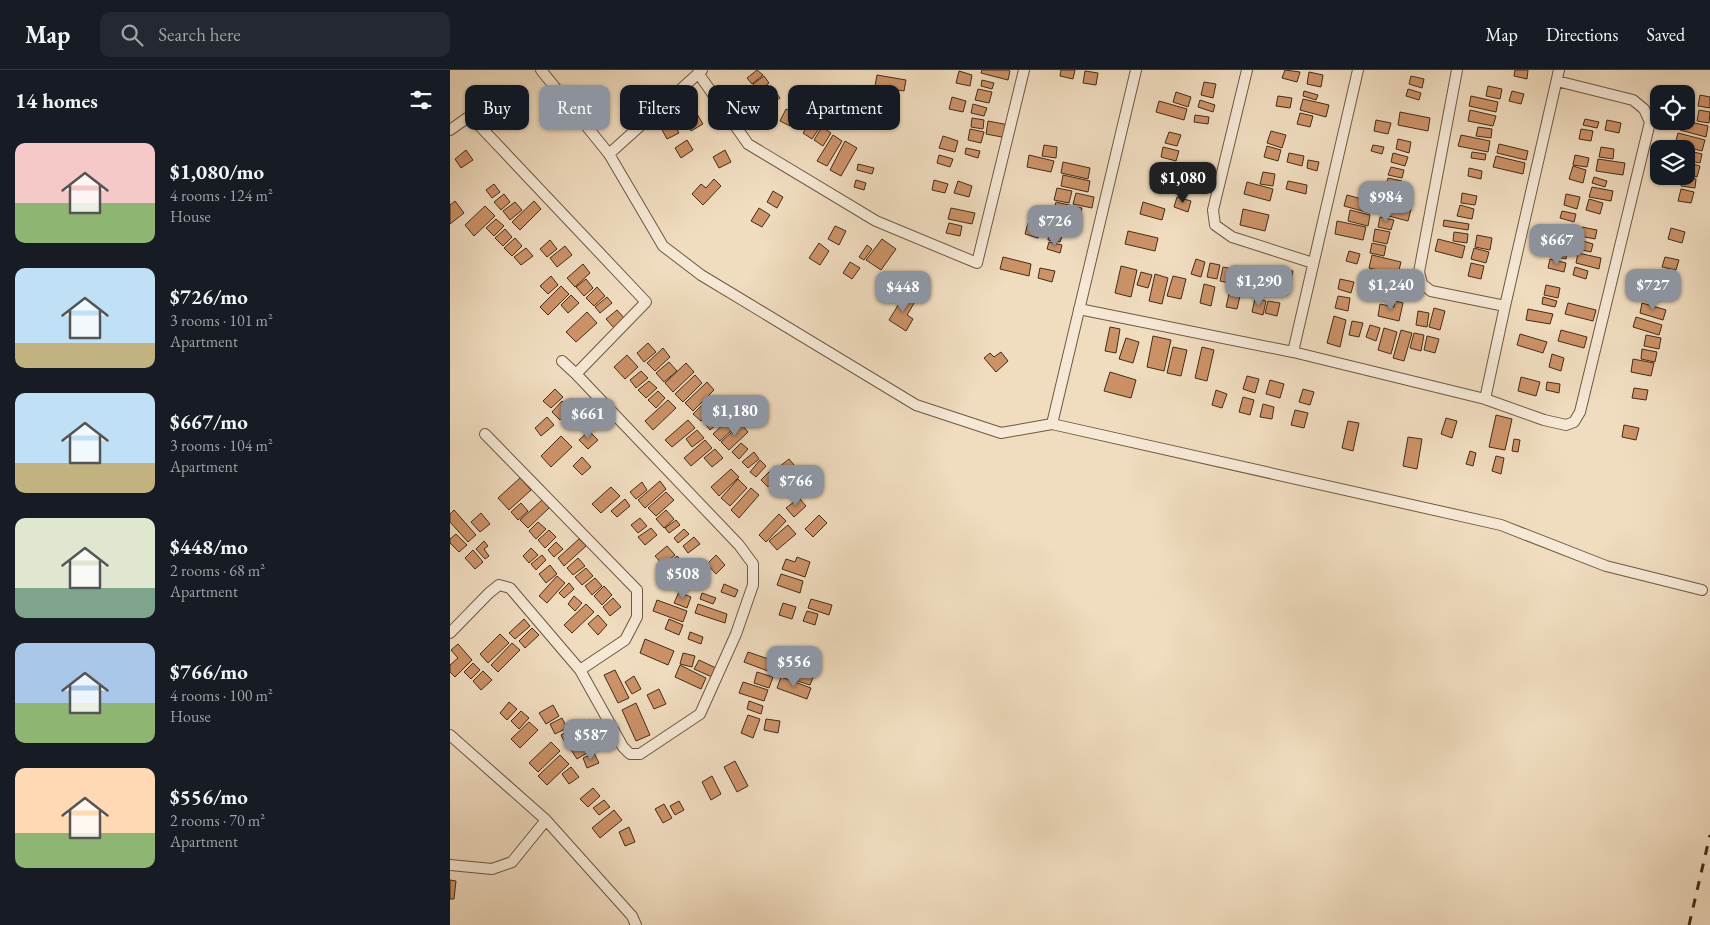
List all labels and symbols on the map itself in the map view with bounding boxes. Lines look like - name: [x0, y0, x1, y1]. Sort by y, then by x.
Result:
- pin: $1,080: [1142, 162, 1224, 204]
- pin: $984: [1356, 180, 1416, 223]
- pin: $726: [1025, 204, 1085, 247]
- pin: $667: [1527, 224, 1587, 266]
- pin: $1,290: [1218, 264, 1300, 307]
- pin: $1,240: [1350, 268, 1432, 311]
- pin: $727: [1623, 268, 1683, 311]
- pin: $448: [873, 270, 933, 313]
- pin: $1,180: [694, 394, 776, 437]
- pin: $661: [558, 398, 618, 440]
- pin: $766: [766, 464, 826, 507]
- pin: $508: [653, 558, 713, 600]
- pin: $556: [764, 646, 824, 688]
- pin: $587: [561, 718, 621, 761]

